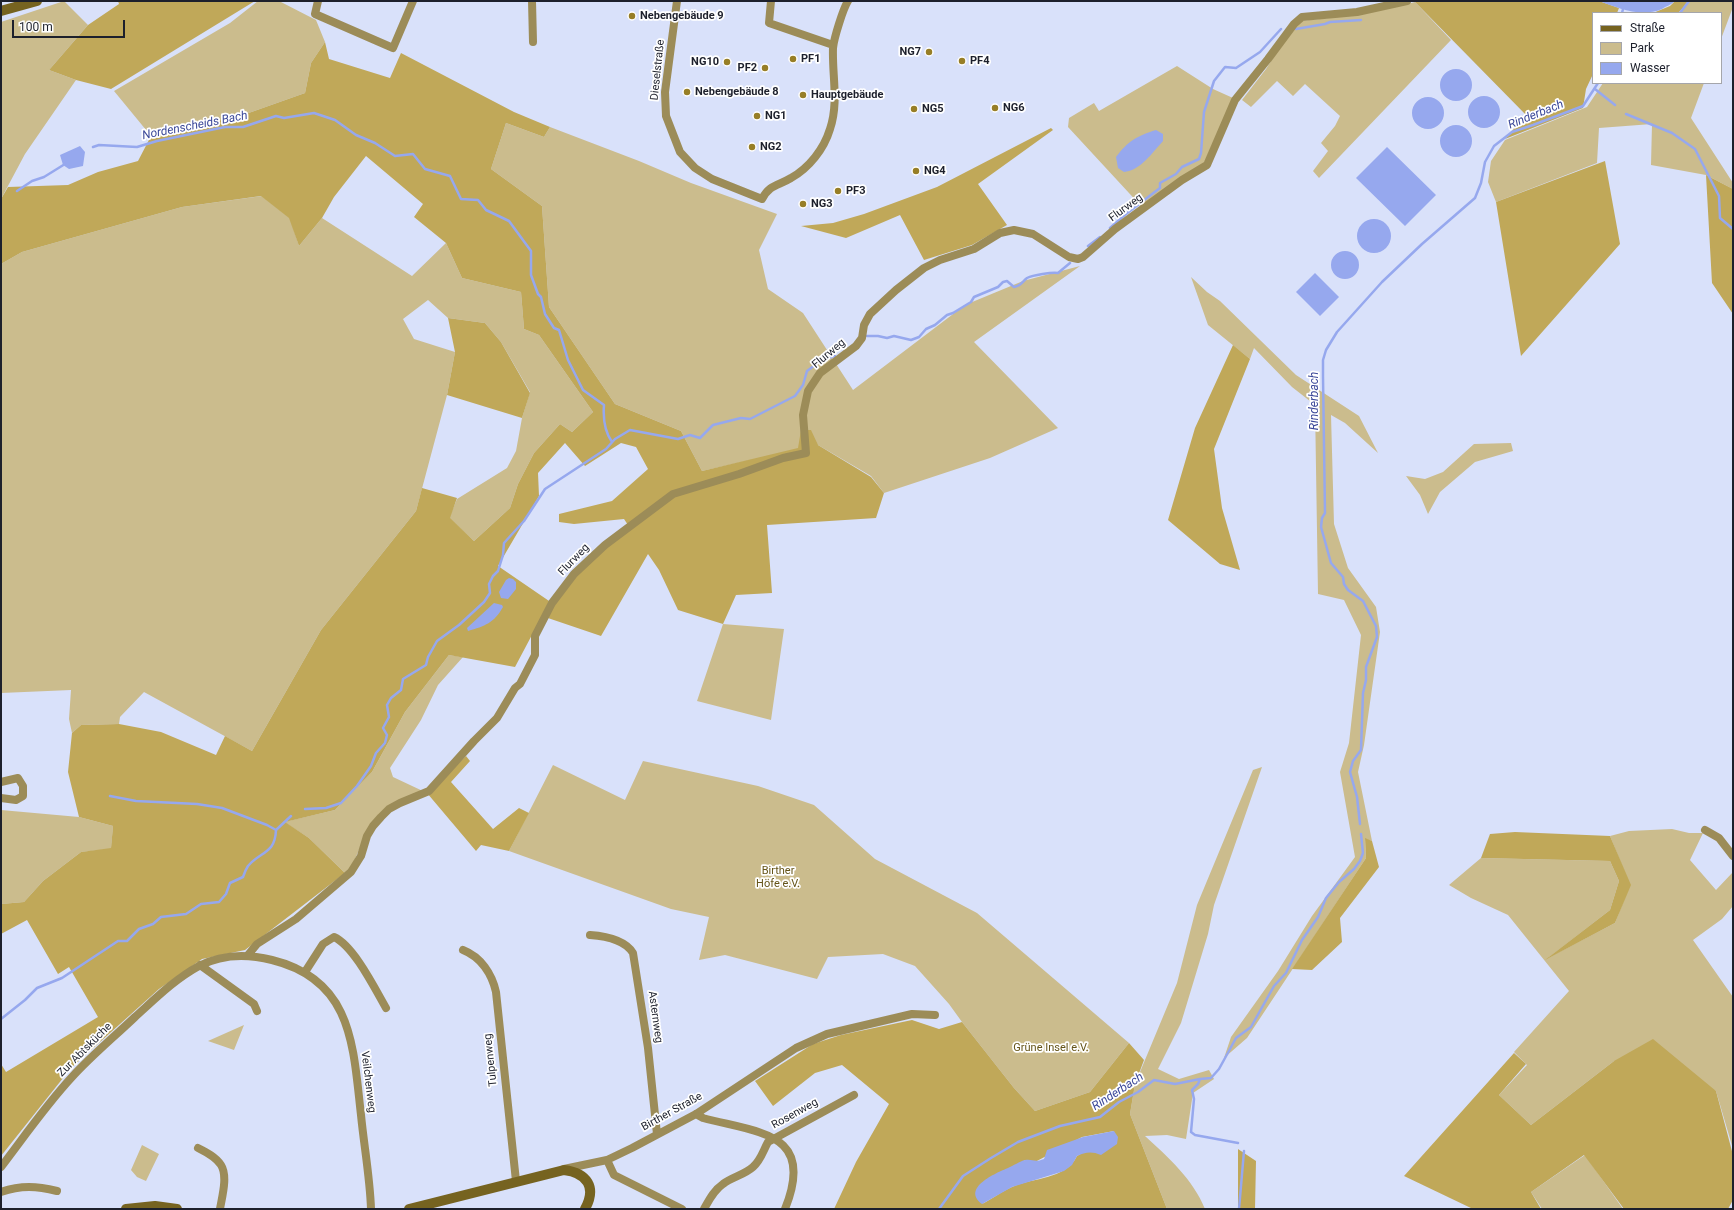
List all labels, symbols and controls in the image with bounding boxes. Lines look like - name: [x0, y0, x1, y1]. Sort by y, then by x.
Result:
- place label: Nebengebäude 9: [640, 9, 724, 23]
- marker: Nebengebäude 9: [627, 11, 637, 21]
- scale bar: [14, 12, 127, 38]
- legend: [1592, 12, 1722, 84]
- text: 100 m: [19, 20, 53, 34]
- text: Straße: [1630, 21, 1665, 35]
- street label: Dieselstraße: [648, 39, 668, 101]
- text: Park: [1630, 41, 1654, 55]
- place label: NG7: [899, 45, 921, 59]
- marker: NG7: [924, 47, 934, 57]
- place label: PF1: [801, 52, 820, 66]
- marker: PF1: [788, 54, 798, 64]
- place label: PF4: [970, 54, 989, 68]
- place label: NG10: [691, 55, 719, 69]
- marker: PF4: [957, 56, 967, 66]
- marker: NG10: [722, 57, 732, 67]
- place label: PF2: [738, 61, 757, 75]
- text: Wasser: [1630, 61, 1670, 75]
- marker: PF2: [760, 63, 770, 73]
- place label: Nebengebäude 8: [695, 85, 779, 99]
- marker: Nebengebäude 8: [682, 87, 692, 97]
- place label: Hauptgebäude: [811, 88, 883, 102]
- marker: Hauptgebäude: [798, 90, 808, 100]
- water label: Rinderbach: [1506, 97, 1566, 133]
- place label: NG6: [1003, 101, 1025, 115]
- place label: NG5: [922, 102, 944, 116]
- marker: NG6: [990, 103, 1000, 113]
- marker: NG5: [909, 104, 919, 114]
- water label: Nordenscheids Bach: [141, 109, 249, 143]
- place label: NG1: [765, 109, 787, 123]
- marker: NG1: [752, 111, 762, 121]
- place label: NG2: [760, 140, 782, 154]
- marker: NG2: [747, 142, 757, 152]
- place label: NG4: [924, 164, 946, 178]
- marker: NG4: [911, 166, 921, 176]
- place label: PF3: [846, 184, 865, 198]
- marker: PF3: [833, 186, 843, 196]
- street label: Flurweg: [1106, 191, 1146, 225]
- place label: NG3: [811, 197, 833, 211]
- marker: NG3: [798, 199, 808, 209]
- street label: Flurweg: [810, 336, 848, 372]
- water label: Rinderbach: [1308, 372, 1322, 430]
- street label: Flurweg: [556, 541, 592, 579]
- park label: Birther Höfe e.V.: [756, 864, 800, 890]
- street label: Asternweg: [645, 990, 665, 1044]
- street label: Zur Abtsküche: [55, 1020, 115, 1080]
- street label: Tulpenweg: [482, 1033, 500, 1087]
- park label: Grüne Insel e.V.: [1013, 1041, 1089, 1055]
- street label: Veilchenweg: [358, 1050, 378, 1114]
- water label: Rinderbach: [1090, 1070, 1146, 1114]
- street label: Birther Straße: [639, 1090, 705, 1134]
- street label: Rosenweg: [770, 1096, 820, 1132]

